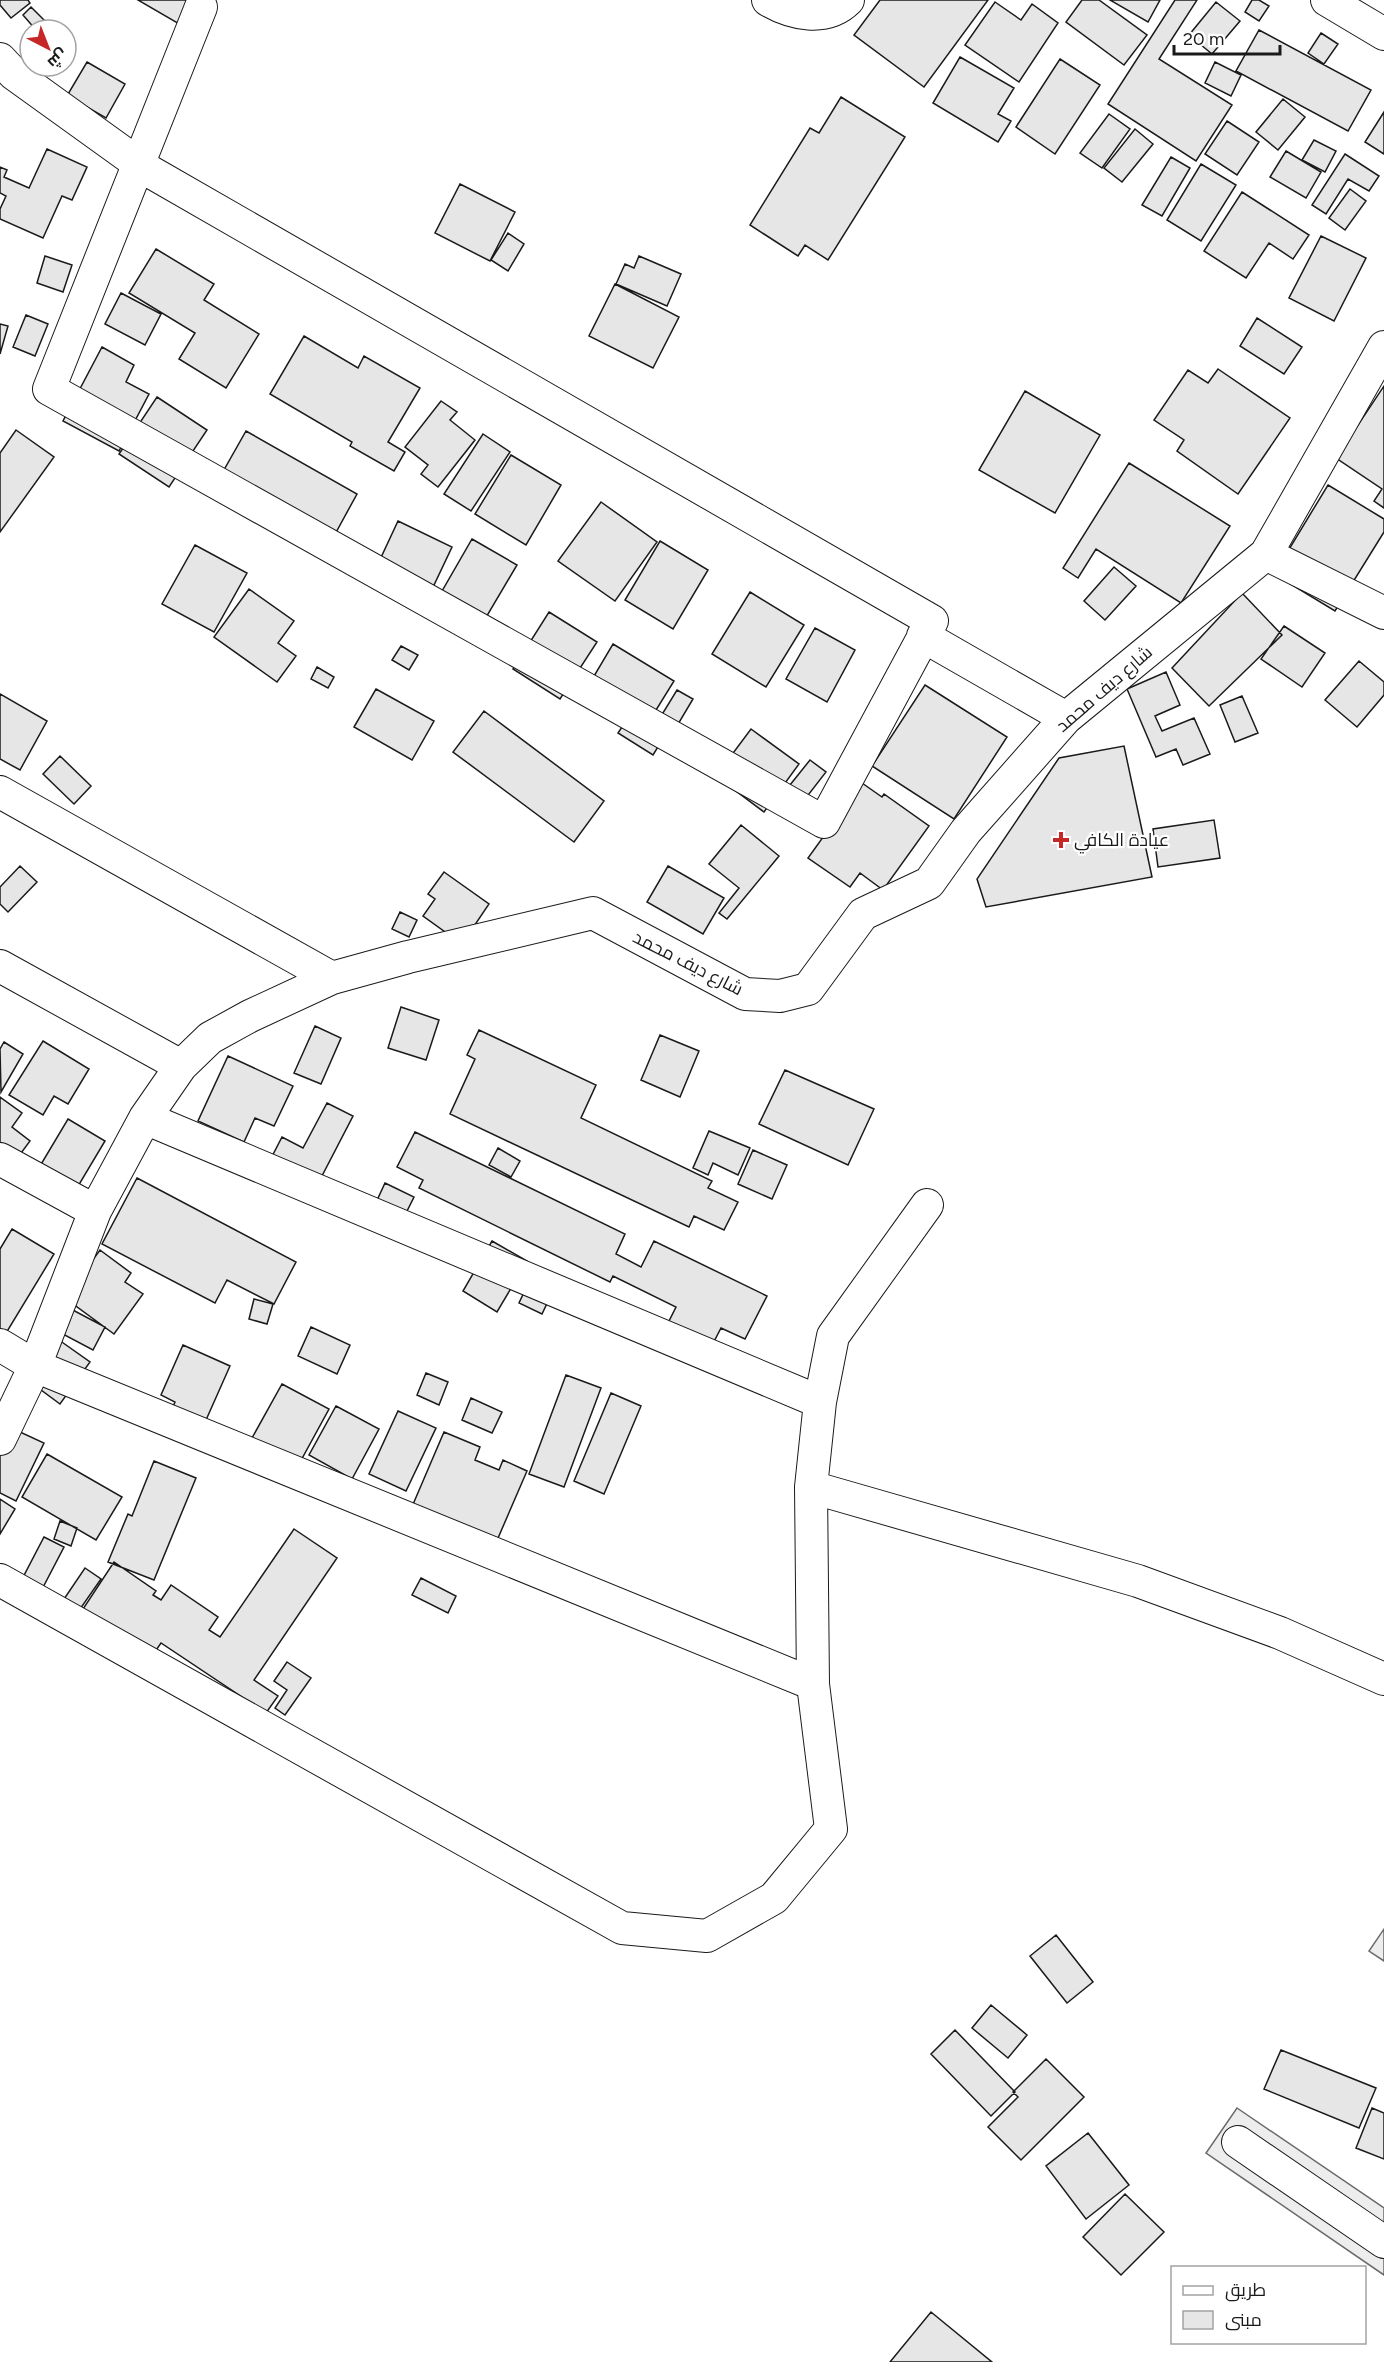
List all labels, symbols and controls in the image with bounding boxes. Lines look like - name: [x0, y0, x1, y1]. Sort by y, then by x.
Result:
- north arrow: [18, 18, 78, 78]
- scale bar: [1174, 18, 1280, 56]
- text: 20 m: [1183, 28, 1224, 50]
- text: ش: [44, 45, 72, 73]
- street label: شارع ديف محمد: [1051, 641, 1157, 738]
- place label: عيادة الكافي: [1074, 829, 1169, 854]
- marker: عيادة الكافي: [1052, 831, 1070, 849]
- street label: شارع ديف محمد: [629, 926, 747, 1001]
- legend: [1171, 2266, 1366, 2344]
- text: طريق: [1225, 2279, 1266, 2302]
- text: مبنى: [1225, 2309, 1262, 2331]

